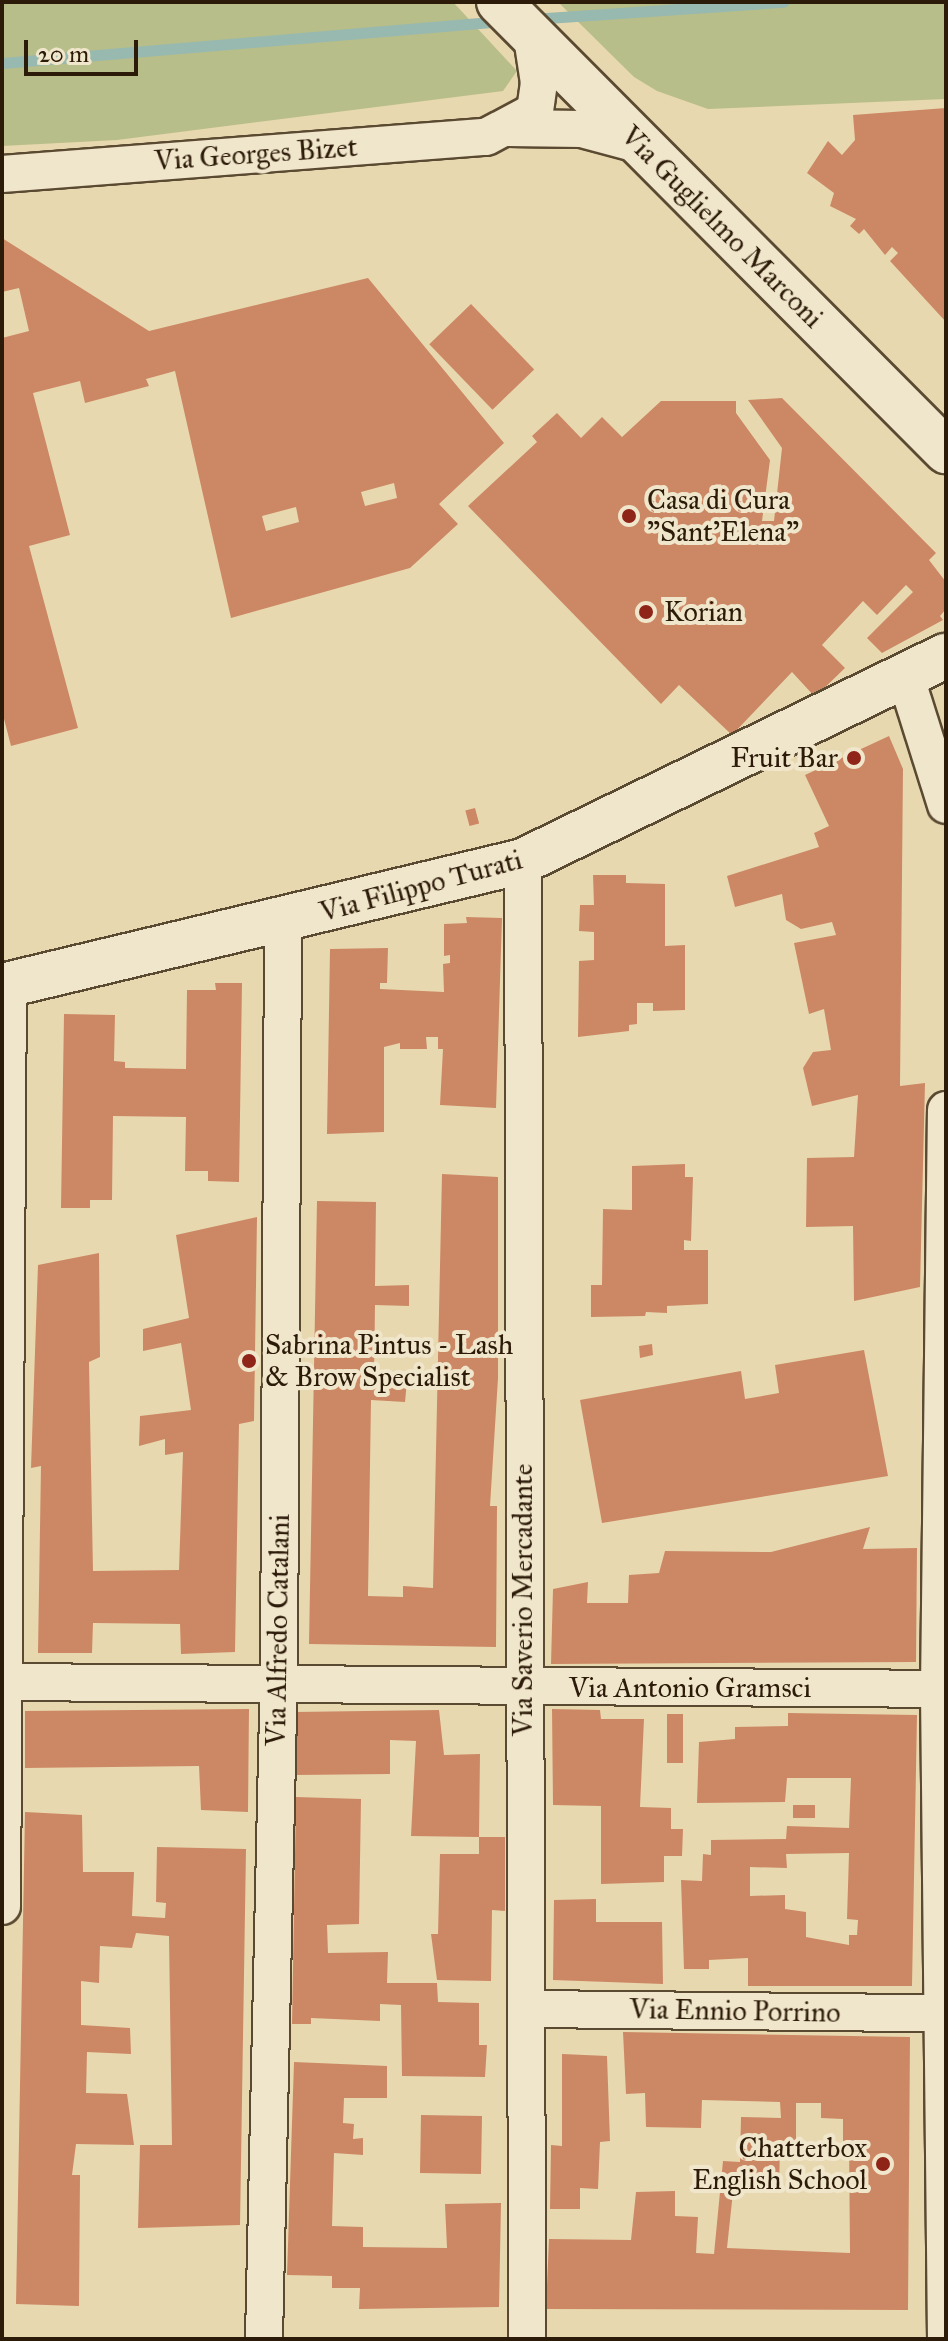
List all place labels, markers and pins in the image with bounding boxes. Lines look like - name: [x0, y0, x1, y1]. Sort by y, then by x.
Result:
- place label: Casa di Cura "Sant'Elena": [647, 483, 799, 549]
- marker: Casa di Cura "Sant'Elena": [618, 505, 640, 527]
- place label: Korian: [664, 595, 743, 629]
- marker: Korian: [635, 601, 657, 623]
- place label: Fruit Bar: [730, 741, 838, 775]
- marker: Fruit Bar: [845, 749, 863, 767]
- place label: Sabrina Pintus - Lash & Brow Specialist: [265, 1328, 513, 1394]
- marker: Sabrina Pintus - Lash & Brow Specialist: [240, 1352, 258, 1370]
- place label: Chatterbox English School: [692, 2131, 867, 2197]
- marker: Chatterbox English School: [874, 2155, 892, 2173]

